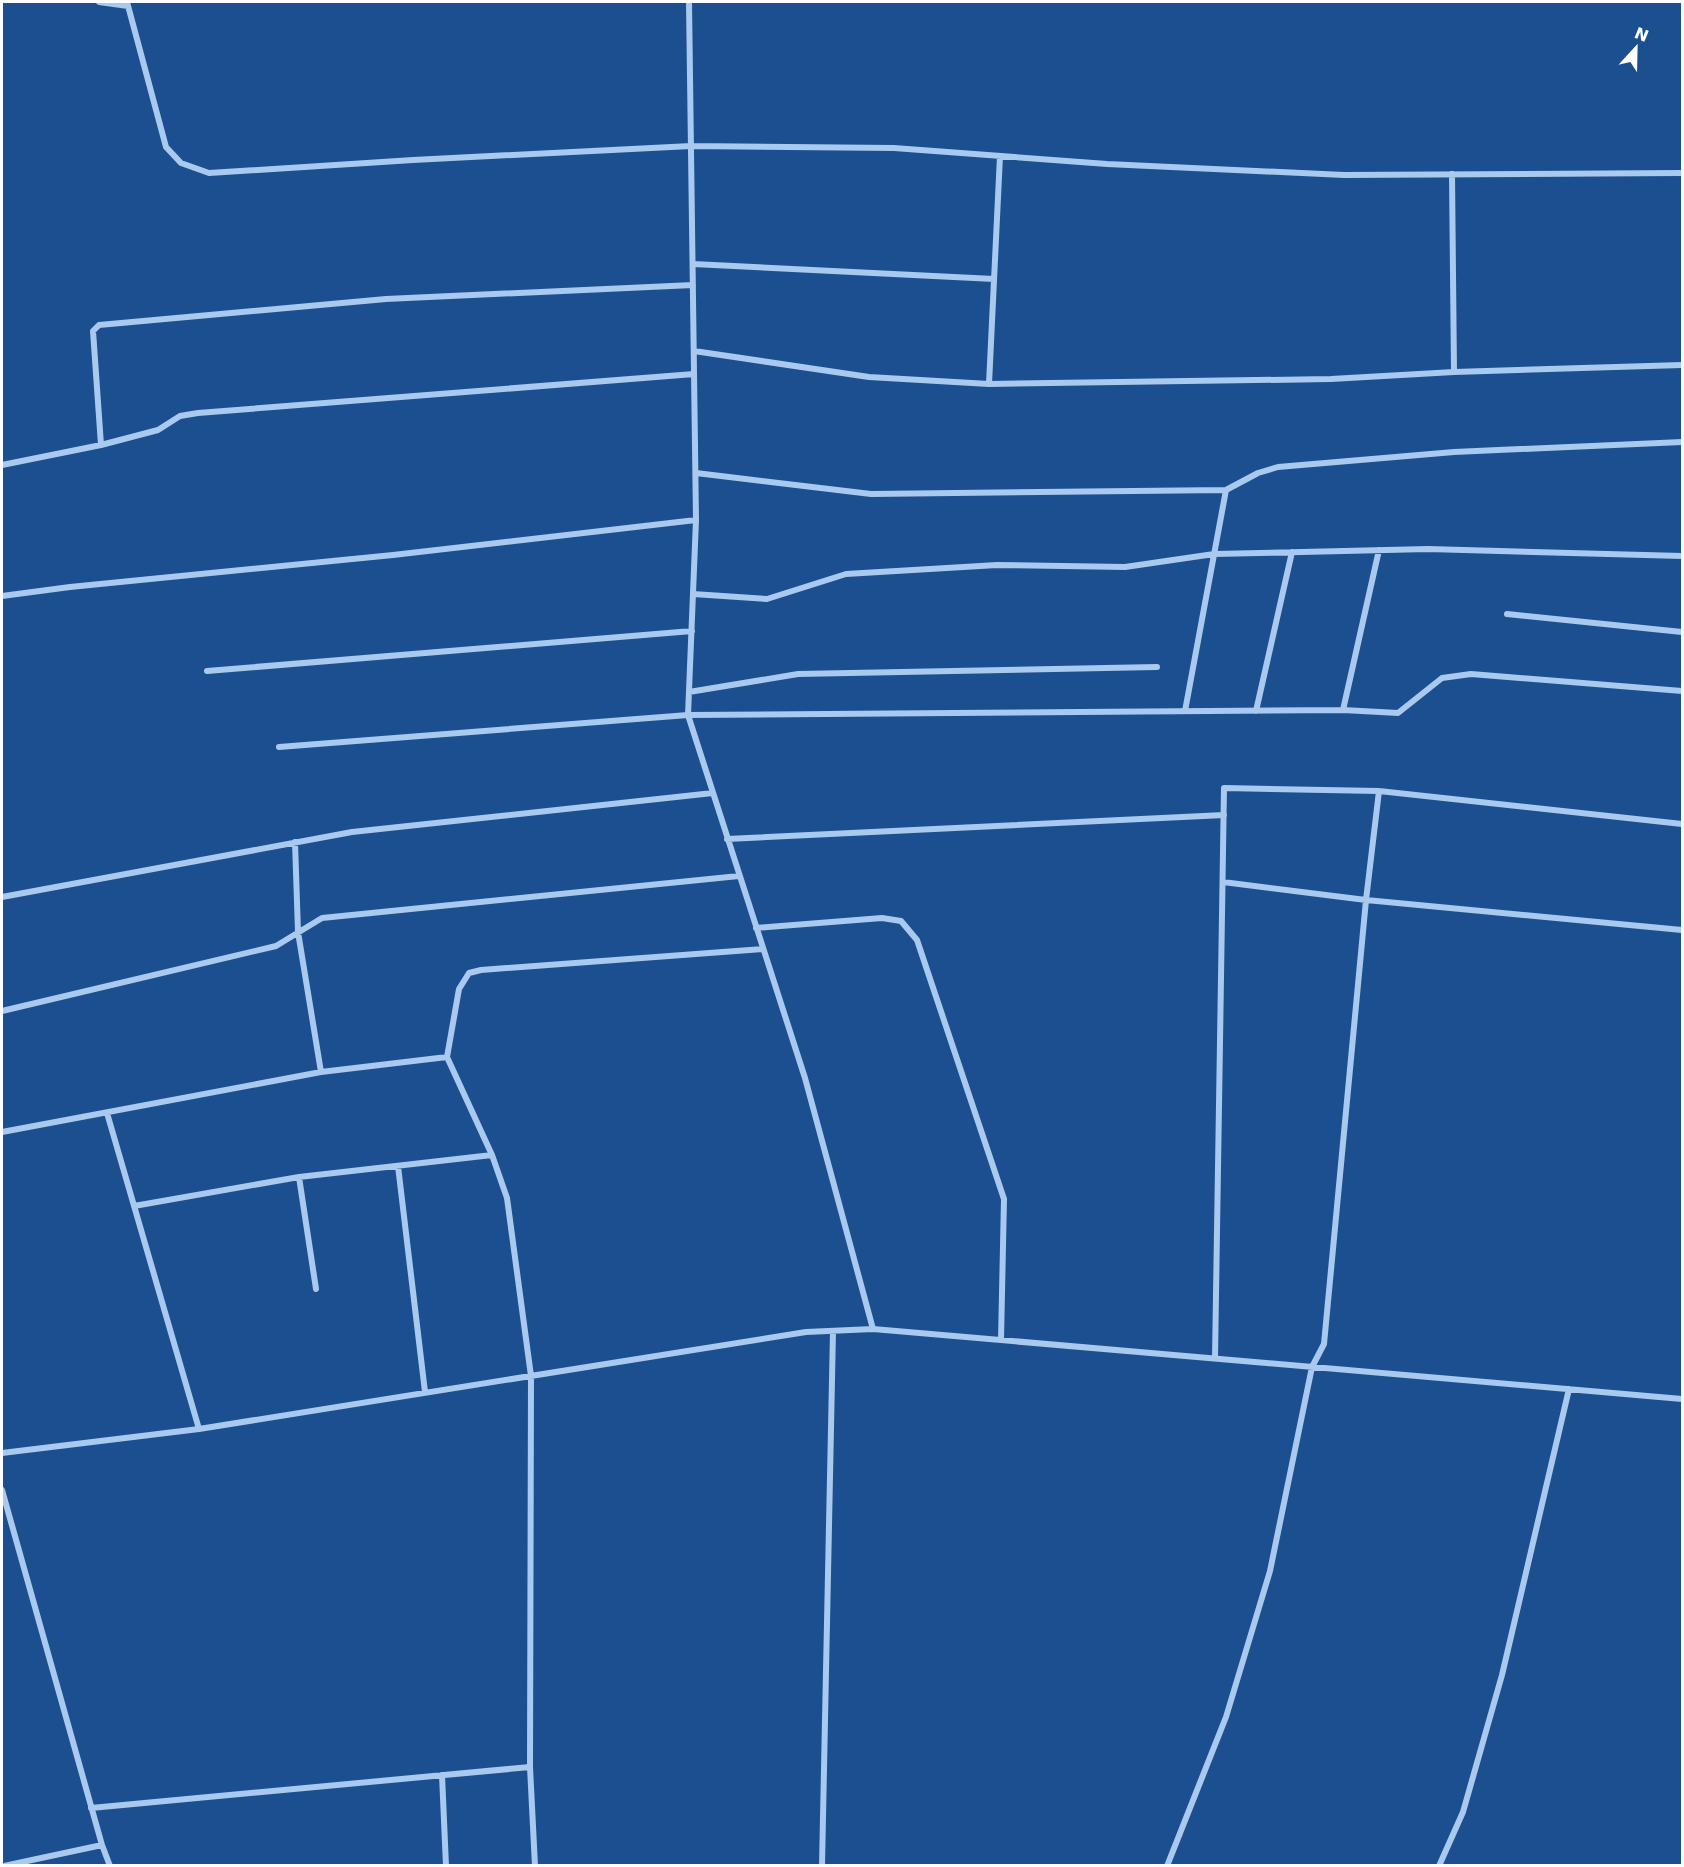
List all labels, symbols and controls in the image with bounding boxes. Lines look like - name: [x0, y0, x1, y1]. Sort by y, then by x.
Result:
- north arrow: [1606, 18, 1666, 78]
- text: N: [1632, 23, 1651, 46]

